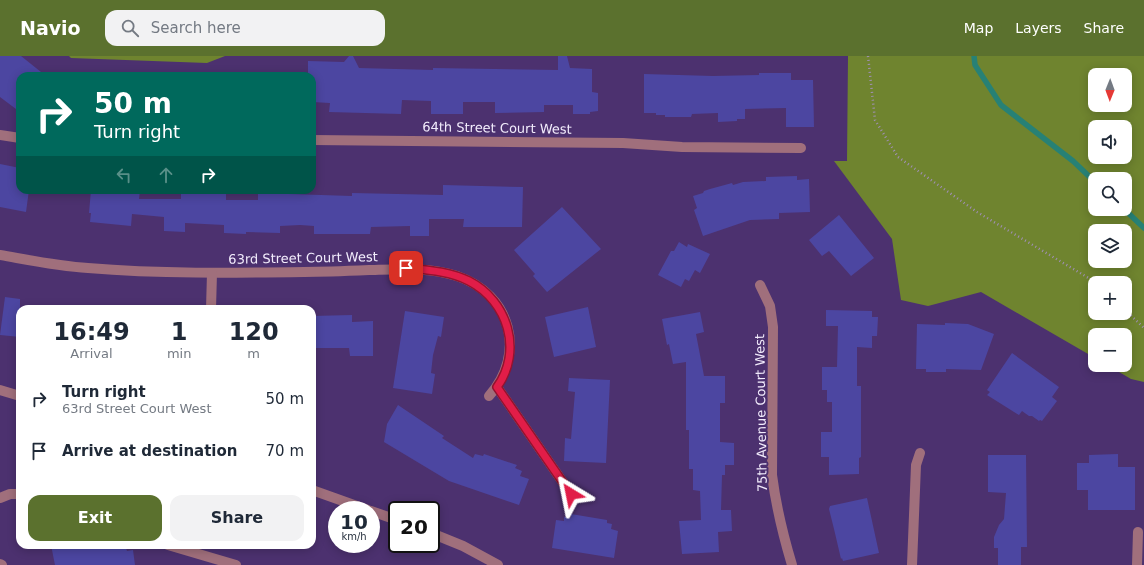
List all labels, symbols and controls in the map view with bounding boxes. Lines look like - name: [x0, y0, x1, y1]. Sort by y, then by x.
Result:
- search box: [105, 10, 385, 46]
- text: Navio: [20, 17, 81, 39]
- icon: search: [119, 17, 141, 39]
- text: Search here: [151, 19, 241, 37]
- text: Map: [964, 20, 993, 36]
- text: Layers: [1015, 20, 1062, 36]
- text: Share: [1084, 20, 1124, 36]
- north arrow: [1088, 68, 1132, 112]
- map controls: [1088, 68, 1132, 372]
- text: 50 m: [94, 87, 172, 120]
- icon: right: [28, 88, 80, 140]
- street label: 64th Street Court West: [422, 119, 572, 137]
- button: sound: [1088, 120, 1132, 164]
- text: Turn right: [94, 121, 180, 142]
- icon: left: [113, 164, 135, 186]
- icon: ahead: [155, 164, 177, 186]
- icon: right: [197, 164, 219, 186]
- button: search: [1088, 172, 1132, 216]
- button: layers: [1088, 224, 1132, 268]
- street label: 63rd Street Court West: [228, 249, 378, 267]
- pin: [389, 251, 423, 285]
- icon: arrive: [395, 257, 417, 279]
- button: +: [1088, 276, 1132, 320]
- text: 16:49: [53, 318, 130, 346]
- text: 1: [171, 318, 187, 346]
- text: 120: [229, 318, 279, 346]
- button: −: [1088, 328, 1132, 372]
- street label: 75th Avenue Court West: [752, 334, 770, 492]
- text: Arrival: [70, 346, 113, 361]
- text: min: [167, 346, 191, 361]
- text: m: [247, 346, 260, 361]
- text: Turn right: [62, 383, 146, 401]
- icon: right: [28, 388, 50, 410]
- text: 50 m: [266, 390, 304, 408]
- text: 63rd Street Court West: [62, 401, 211, 416]
- icon: arrive: [28, 440, 50, 462]
- text: Arrive at destination: [62, 442, 237, 460]
- text: 70 m: [266, 442, 304, 460]
- position arrow: [550, 473, 592, 515]
- button: Exit: [28, 495, 162, 541]
- button: Share: [170, 495, 304, 541]
- speed limit sign: 20: [388, 501, 440, 553]
- text: 10: [340, 510, 368, 534]
- text: km/h: [341, 531, 367, 542]

